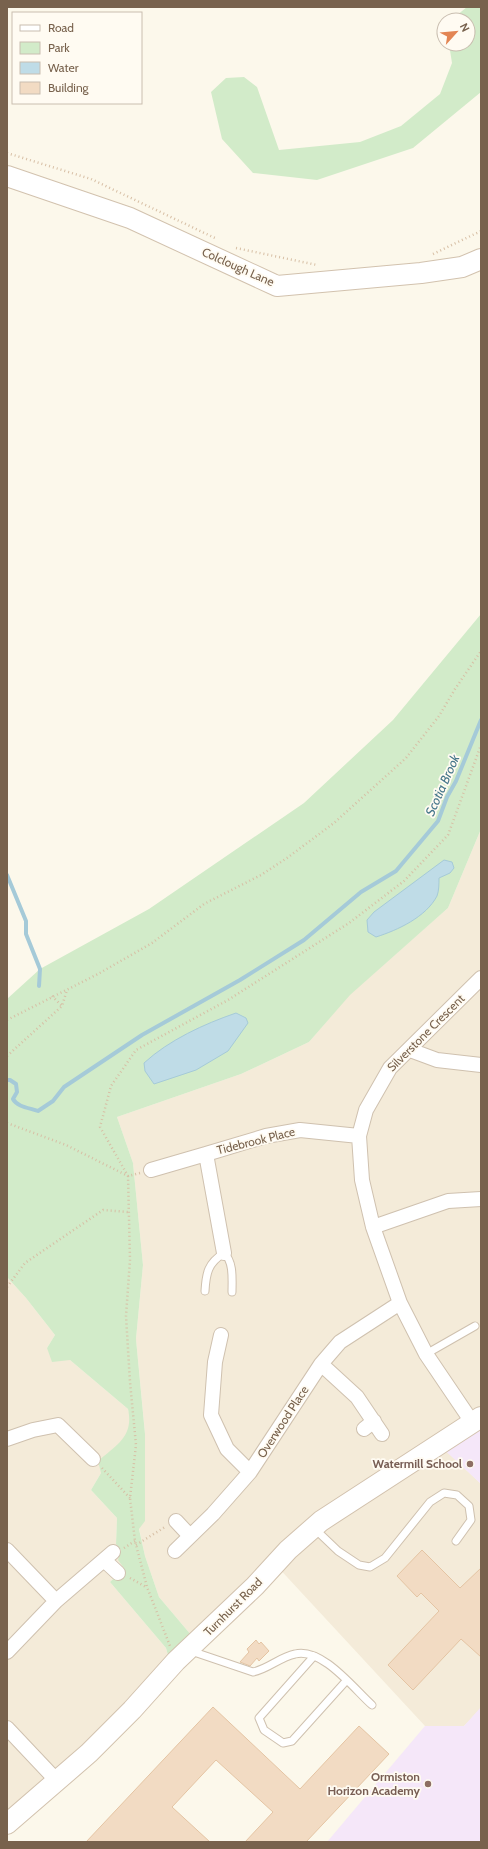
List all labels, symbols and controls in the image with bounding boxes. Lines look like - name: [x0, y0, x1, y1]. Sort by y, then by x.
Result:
- legend: [12, 12, 142, 104]
- north arrow: [436, 12, 476, 52]
- text: Road: [48, 20, 74, 35]
- text: N: [457, 21, 473, 34]
- text: Park: [48, 40, 70, 55]
- text: Water: [48, 60, 79, 75]
- text: Building: [48, 80, 90, 95]
- street label: Colclough Lane: [200, 244, 277, 289]
- water label: Scotia Brook: [421, 751, 463, 818]
- street label: Silverstone Crescent: [384, 991, 467, 1074]
- street label: Tidebrook Place: [215, 1124, 297, 1157]
- street label: Overwood Place: [254, 1383, 311, 1461]
- place label: Watermill School: [373, 1456, 462, 1471]
- marker: Watermill School: [465, 1459, 475, 1469]
- street label: Turnhurst Road: [200, 1574, 265, 1639]
- place label: Ormiston Horizon Academy: [327, 1769, 421, 1798]
- marker: Ormiston Horizon Academy: [423, 1779, 433, 1789]

